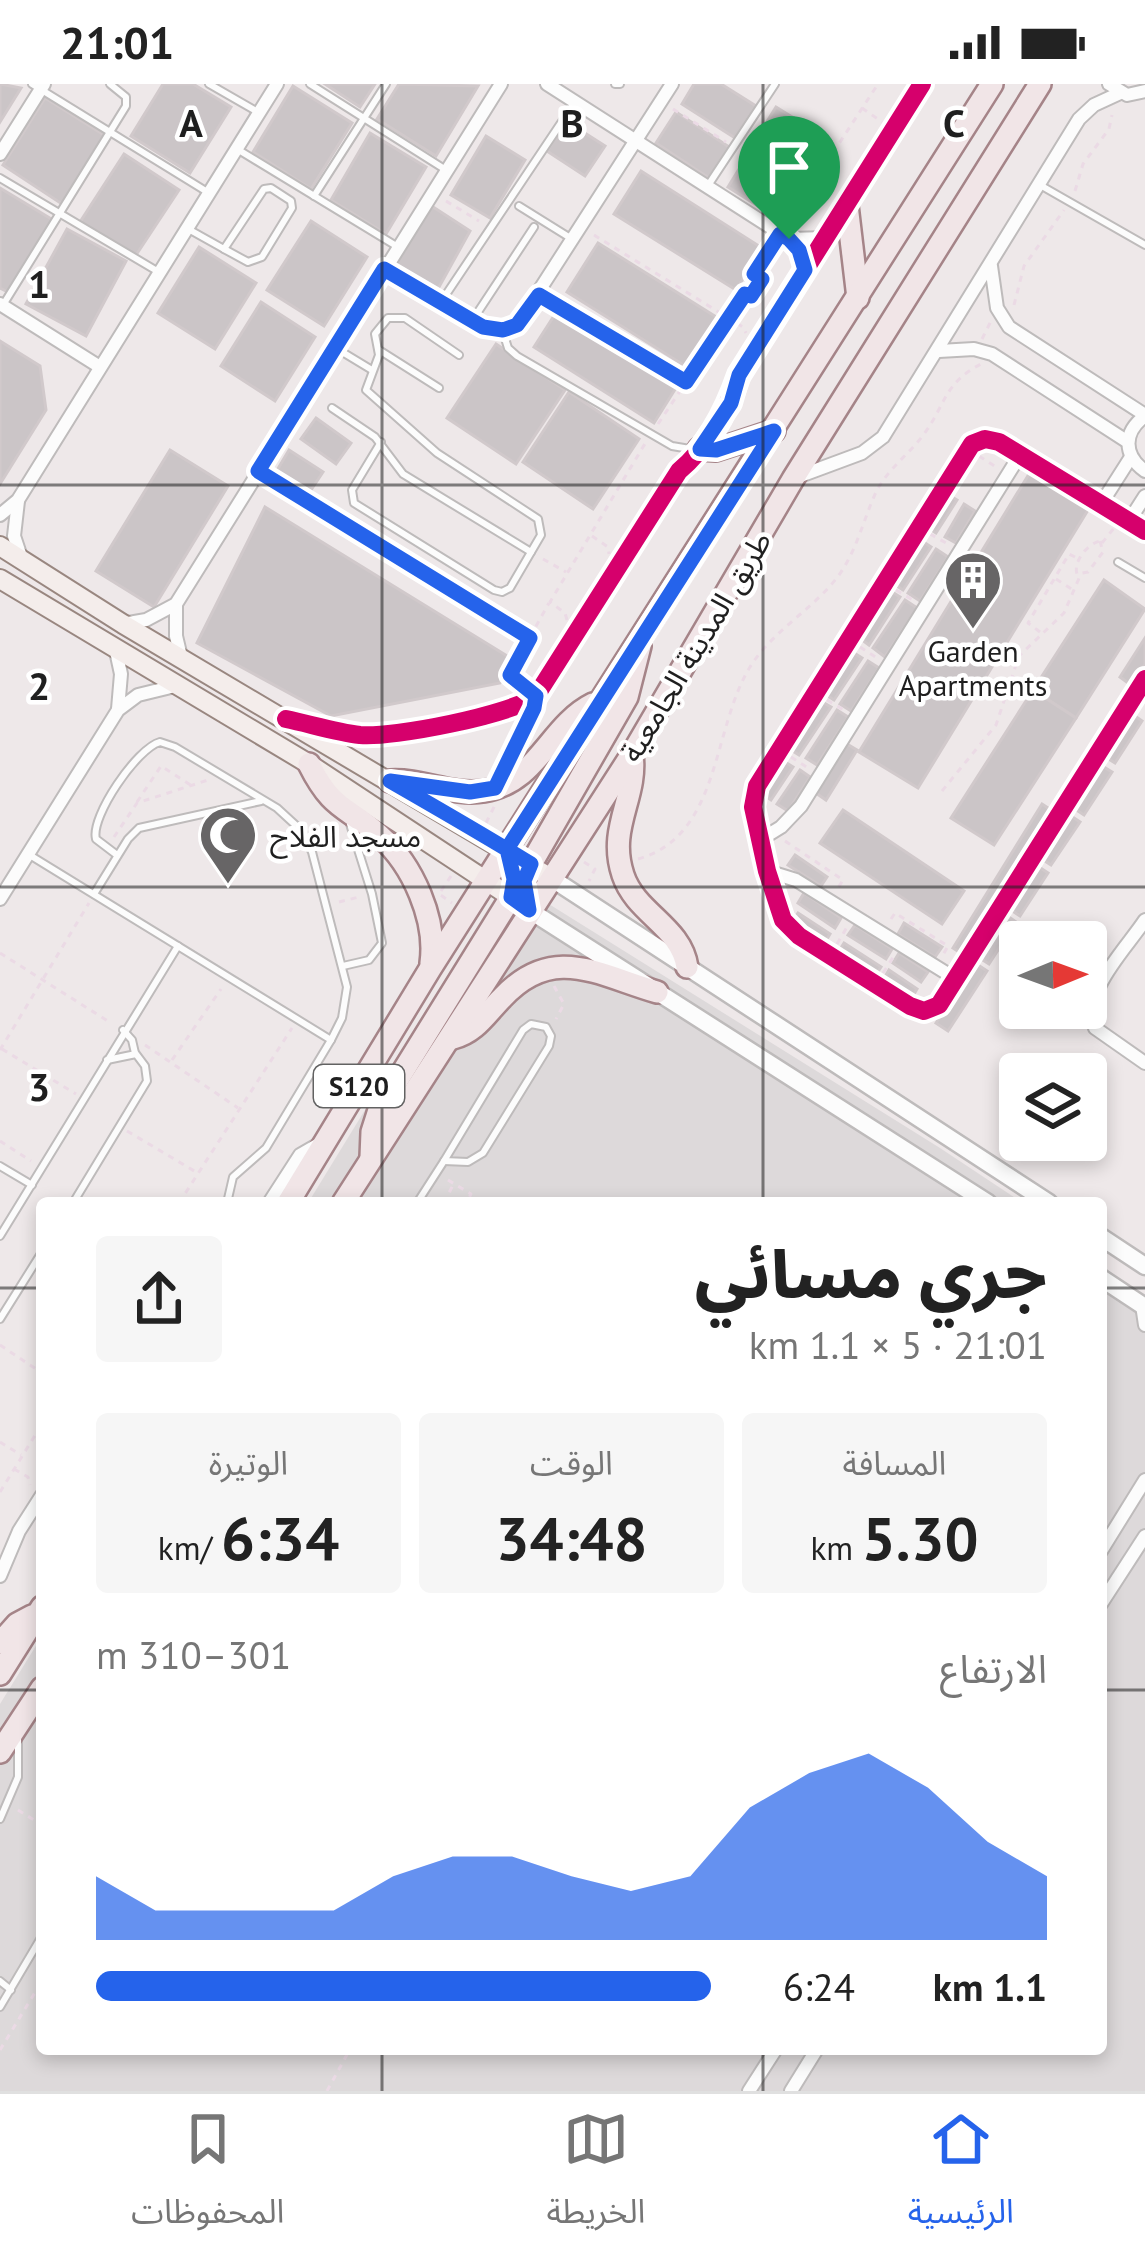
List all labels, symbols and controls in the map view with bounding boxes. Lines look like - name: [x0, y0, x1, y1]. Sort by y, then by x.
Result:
- text: 21:01: [60, 13, 174, 71]
- text: A: [179, 97, 203, 148]
- text: B: [560, 97, 584, 148]
- text: C: [943, 97, 965, 148]
- pin: [738, 116, 840, 239]
- icon: arrive: [756, 134, 822, 200]
- text: 1: [28, 258, 50, 309]
- street label: طريق المدينة الجامعية: [611, 523, 779, 769]
- building icon: Garden Apartments: [942, 549, 1004, 631]
- place label: Garden Apartments: [899, 631, 1047, 704]
- text: 2: [28, 660, 50, 711]
- mosque icon: مسجد الفلاح: [197, 804, 259, 886]
- place label: مسجد الفلاح: [270, 816, 421, 859]
- north arrow: [999, 921, 1107, 1029]
- map controls: [999, 921, 1107, 1161]
- button: layers: [999, 1053, 1107, 1161]
- text: 3: [28, 1061, 50, 1112]
- road number: S120: [314, 1065, 404, 1107]
- text: جري مسائي: [695, 1231, 1047, 1316]
- button: share: [96, 1236, 222, 1362]
- text: 21:01 · 5 × 1.1 km: [749, 1319, 1047, 1370]
- text: الوتيرة: [209, 1441, 288, 1484]
- text: الوقت: [530, 1441, 613, 1484]
- text: المسافة: [843, 1441, 946, 1484]
- text: 6:34: [221, 1499, 339, 1577]
- text: 34:48: [495, 1499, 648, 1577]
- text: 5.30: [862, 1499, 979, 1577]
- text: /km: [158, 1526, 221, 1569]
- text: km: [810, 1526, 862, 1569]
- text: 301–310 m: [96, 1629, 291, 1680]
- text: الارتفاع: [940, 1643, 1047, 1694]
- text: 6:24: [783, 1961, 855, 2012]
- text: 1.1 km: [933, 1961, 1047, 2012]
- tab: المحفوظات: [131, 2106, 284, 2247]
- tab: الخريطة: [547, 2106, 645, 2247]
- tab: الرئيسية: [908, 2106, 1014, 2247]

